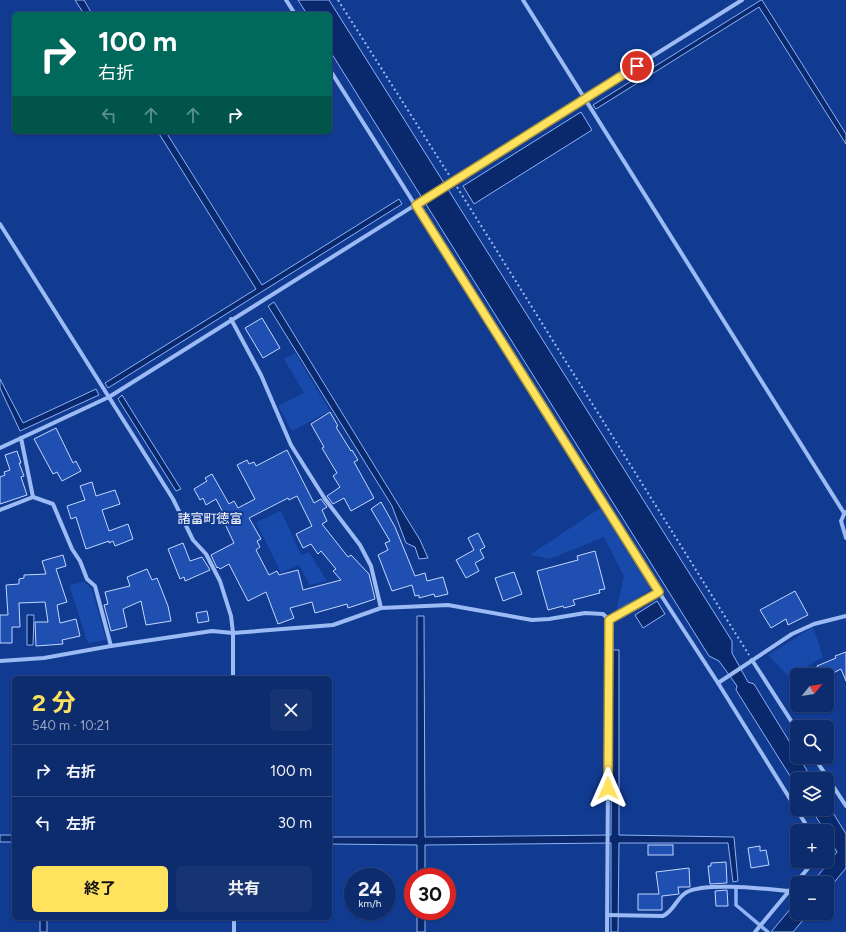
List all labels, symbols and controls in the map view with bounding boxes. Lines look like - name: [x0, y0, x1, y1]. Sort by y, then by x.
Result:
- text: 100 m: [98, 24, 177, 58]
- icon: right: [32, 28, 84, 80]
- pin: [620, 49, 654, 83]
- icon: arrive: [626, 55, 648, 77]
- text: 右折: [98, 62, 134, 84]
- icon: left: [98, 104, 120, 126]
- icon: ahead: [140, 104, 162, 126]
- icon: ahead: [182, 104, 204, 126]
- icon: right: [224, 104, 246, 126]
- district label: 諸富町徳富: [177, 511, 243, 526]
- north arrow: [790, 668, 834, 712]
- map controls: [790, 668, 834, 920]
- text: 2 分: [32, 688, 76, 717]
- button: close: [270, 689, 312, 731]
- text: 540 m · 10:21: [32, 718, 110, 733]
- button: search: [790, 720, 834, 764]
- icon: right: [32, 760, 54, 782]
- text: 100 m: [270, 762, 312, 780]
- text: 右折: [66, 763, 96, 781]
- position arrow: [587, 767, 629, 809]
- button: layers: [790, 772, 834, 816]
- icon: left: [32, 812, 54, 834]
- text: 30 m: [278, 814, 312, 832]
- text: 左折: [66, 815, 96, 833]
- button: +: [790, 824, 834, 868]
- button: 終了: [32, 866, 168, 912]
- button: 共有: [176, 866, 312, 912]
- speed limit sign: 30: [404, 868, 456, 920]
- button: −: [790, 876, 834, 920]
- text: 24: [358, 877, 382, 901]
- text: km/h: [359, 897, 381, 910]

